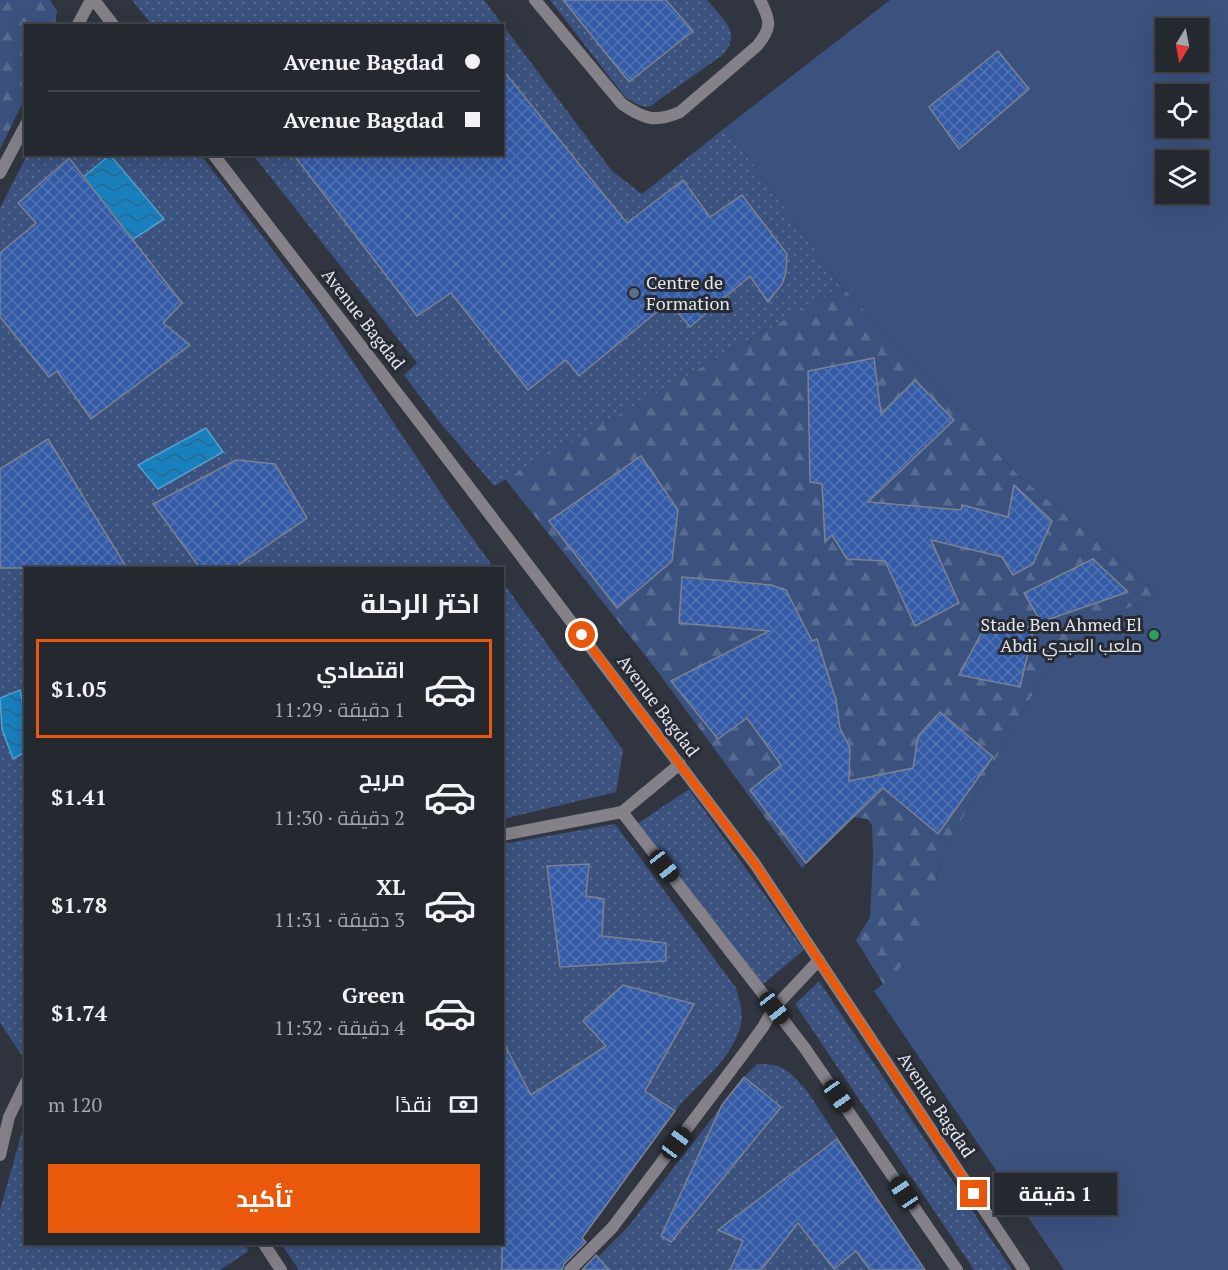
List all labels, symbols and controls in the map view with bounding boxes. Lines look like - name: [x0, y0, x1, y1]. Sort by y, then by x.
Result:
- north arrow: [1155, 18, 1209, 72]
- map controls: [1155, 18, 1209, 204]
- text: Avenue Bagdad: [283, 47, 444, 76]
- button: locate: [1155, 84, 1209, 138]
- text: Avenue Bagdad: [283, 105, 444, 134]
- button: layers: [1155, 150, 1209, 204]
- street label: Avenue Bagdad: [317, 263, 411, 374]
- place label: Centre de Formation: [646, 270, 730, 315]
- marker: Centre de Formation: [627, 286, 641, 300]
- text: اختر الرحلة: [360, 585, 480, 621]
- place label: Stade Ben Ahmed El Abdi ملعب العبدي: [981, 612, 1142, 660]
- route start: [568, 621, 595, 648]
- marker: Stade Ben Ahmed El Abdi ملعب العبدي: [1147, 628, 1161, 642]
- street label: Avenue Bagdad: [612, 649, 705, 761]
- text: اقتصادي: [316, 655, 405, 684]
- icon: car: [423, 662, 477, 716]
- text: $1.05: [51, 674, 107, 703]
- text: 1 دقيقة · 11:29: [274, 696, 405, 723]
- text: مريح: [359, 763, 405, 792]
- icon: car: [423, 770, 477, 824]
- text: $1.41: [51, 782, 107, 811]
- text: 2 دقيقة · 11:30: [274, 804, 405, 831]
- car: [646, 846, 682, 886]
- text: XL: [376, 872, 405, 901]
- icon: car: [423, 878, 477, 932]
- text: $1.78: [51, 890, 107, 919]
- text: 3 دقيقة · 11:31: [274, 906, 405, 933]
- text: Green: [342, 980, 405, 1009]
- icon: car: [423, 986, 477, 1040]
- car: [756, 988, 792, 1028]
- text: $1.74: [51, 998, 107, 1027]
- text: 4 دقيقة · 11:32: [274, 1014, 405, 1041]
- street label: Avenue Bagdad: [893, 1047, 981, 1162]
- car: [820, 1076, 856, 1116]
- icon: cash: [447, 1088, 480, 1121]
- text: نقدًا: [394, 1089, 432, 1118]
- text: 120 m: [48, 1091, 102, 1118]
- car: [658, 1123, 694, 1163]
- button: تأكيد: [48, 1164, 480, 1233]
- car: [886, 1173, 922, 1213]
- callout: 1 دقيقة: [995, 1173, 1118, 1215]
- route end: [960, 1180, 987, 1207]
- text: 1 دقيقة: [1019, 1180, 1092, 1207]

